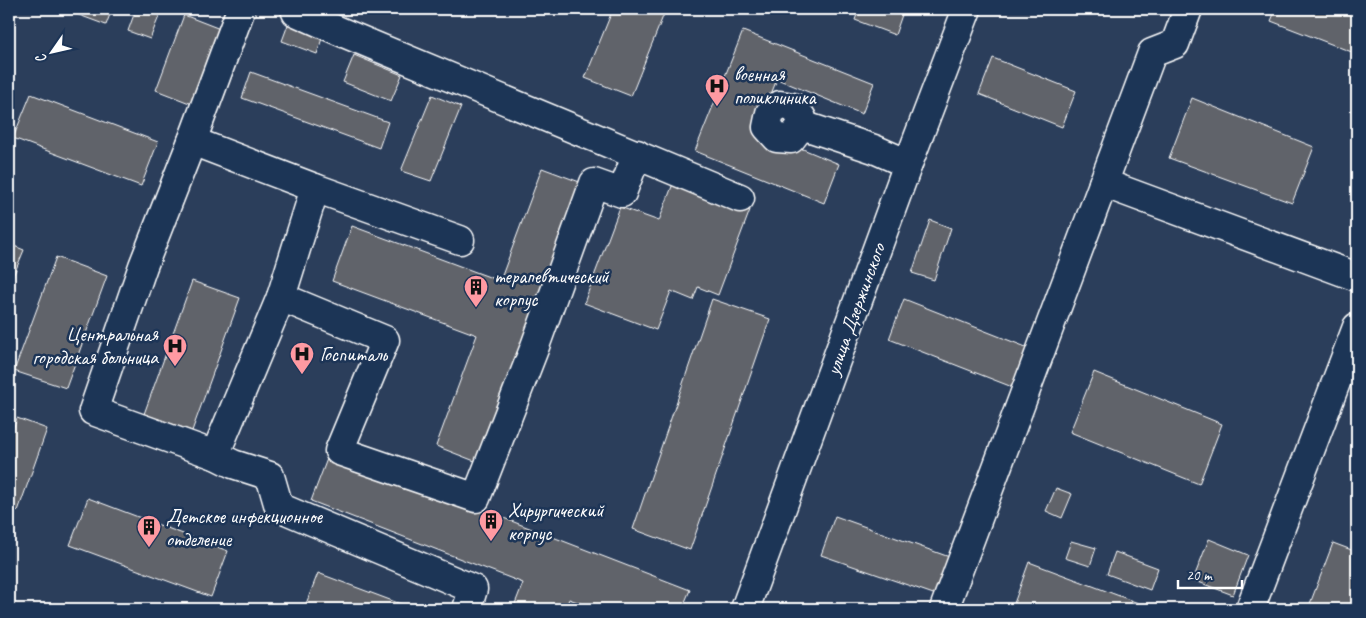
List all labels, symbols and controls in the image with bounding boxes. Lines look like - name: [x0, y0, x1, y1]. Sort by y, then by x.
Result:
- north arrow: [28, 28, 78, 78]
- text: С: [31, 50, 51, 67]
- place label: военная поликлиника: [734, 62, 817, 110]
- hospital icon: военная поликлиника: [704, 73, 730, 107]
- street label: улица Дзержинского: [820, 239, 891, 379]
- place label: терапевтический корпус: [494, 264, 610, 312]
- building icon: терапевтический корпус: [463, 274, 489, 308]
- place label: Центральная городская больница: [33, 322, 159, 370]
- hospital icon: Центральная городская больница: [162, 333, 188, 367]
- hospital icon: Госпиталь: [289, 341, 315, 375]
- place label: Госпиталь: [320, 342, 389, 367]
- place label: Хирургический корпус: [508, 498, 605, 546]
- place label: Детское инфекционное отделение: [166, 504, 323, 552]
- building icon: Хирургический корпус: [478, 508, 504, 542]
- building icon: Детское инфекционное отделение: [136, 514, 162, 548]
- scale bar: [1178, 558, 1242, 590]
- text: 20 m: [1186, 566, 1213, 585]

